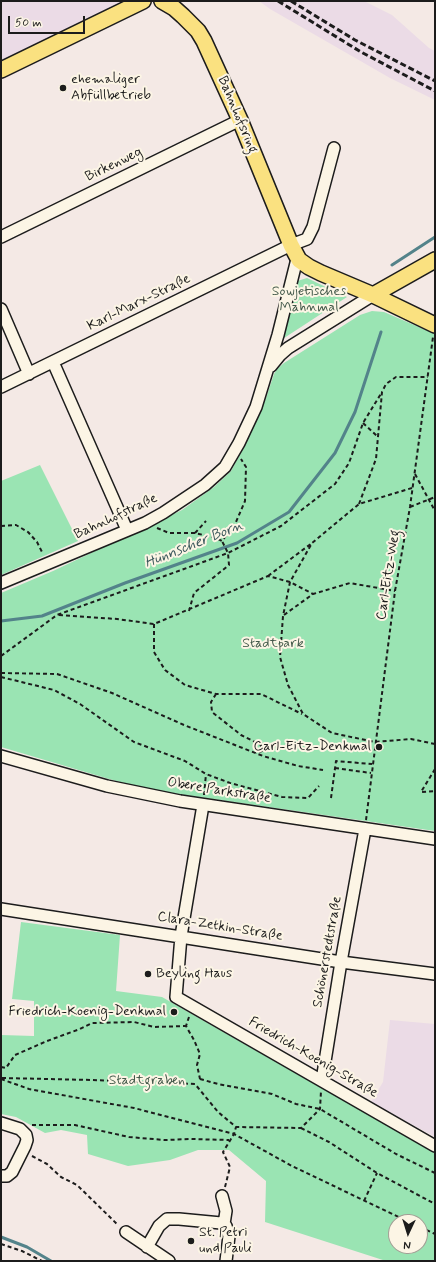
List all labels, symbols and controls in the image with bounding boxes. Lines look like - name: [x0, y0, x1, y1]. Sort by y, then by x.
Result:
- scale bar: [10, 8, 87, 34]
- text: 50 m: [15, 15, 42, 31]
- place label: ehemaliger Abfüllbetrieb: [71, 72, 151, 104]
- street label: Bahnhofsring: [213, 74, 261, 156]
- marker: ehemaliger Abfüllbetrieb: [58, 83, 68, 93]
- street label: Birkenweg: [83, 144, 145, 186]
- street label: Karl-Marx-Straße: [85, 271, 193, 335]
- park label: Sowjetisches Mahnmal: [272, 284, 346, 316]
- street label: Bahnhofstraße: [72, 490, 160, 544]
- water label: Hünnscher Born: [142, 517, 246, 573]
- street label: Carl-Eitz-Weg: [374, 529, 404, 621]
- park label: Stadtpark: [242, 636, 304, 652]
- place label: Carl-Eitz-Denkmal: [253, 739, 371, 755]
- marker: Carl-Eitz-Denkmal: [374, 742, 384, 752]
- street label: Obere Parkstraße: [166, 775, 272, 807]
- street label: Schönerstedtstraße: [310, 895, 346, 1009]
- street label: Clara-Zetkin-Straße: [156, 909, 284, 945]
- place label: Beyling Haus: [156, 966, 232, 982]
- marker: Beyling Haus: [143, 969, 153, 979]
- place label: Friedrich-Koenig-Denkmal: [8, 1004, 166, 1020]
- marker: Friedrich-Koenig-Denkmal: [169, 1007, 179, 1017]
- street label: Friedrich-Koenig-Straße: [245, 1014, 381, 1102]
- park label: Stadtgraben: [109, 1073, 185, 1089]
- north arrow: [388, 1214, 428, 1254]
- place label: St. Petri und Pauli: [199, 1225, 252, 1258]
- marker: St. Petri und Pauli: [186, 1236, 196, 1246]
- text: N: [403, 1238, 411, 1252]

